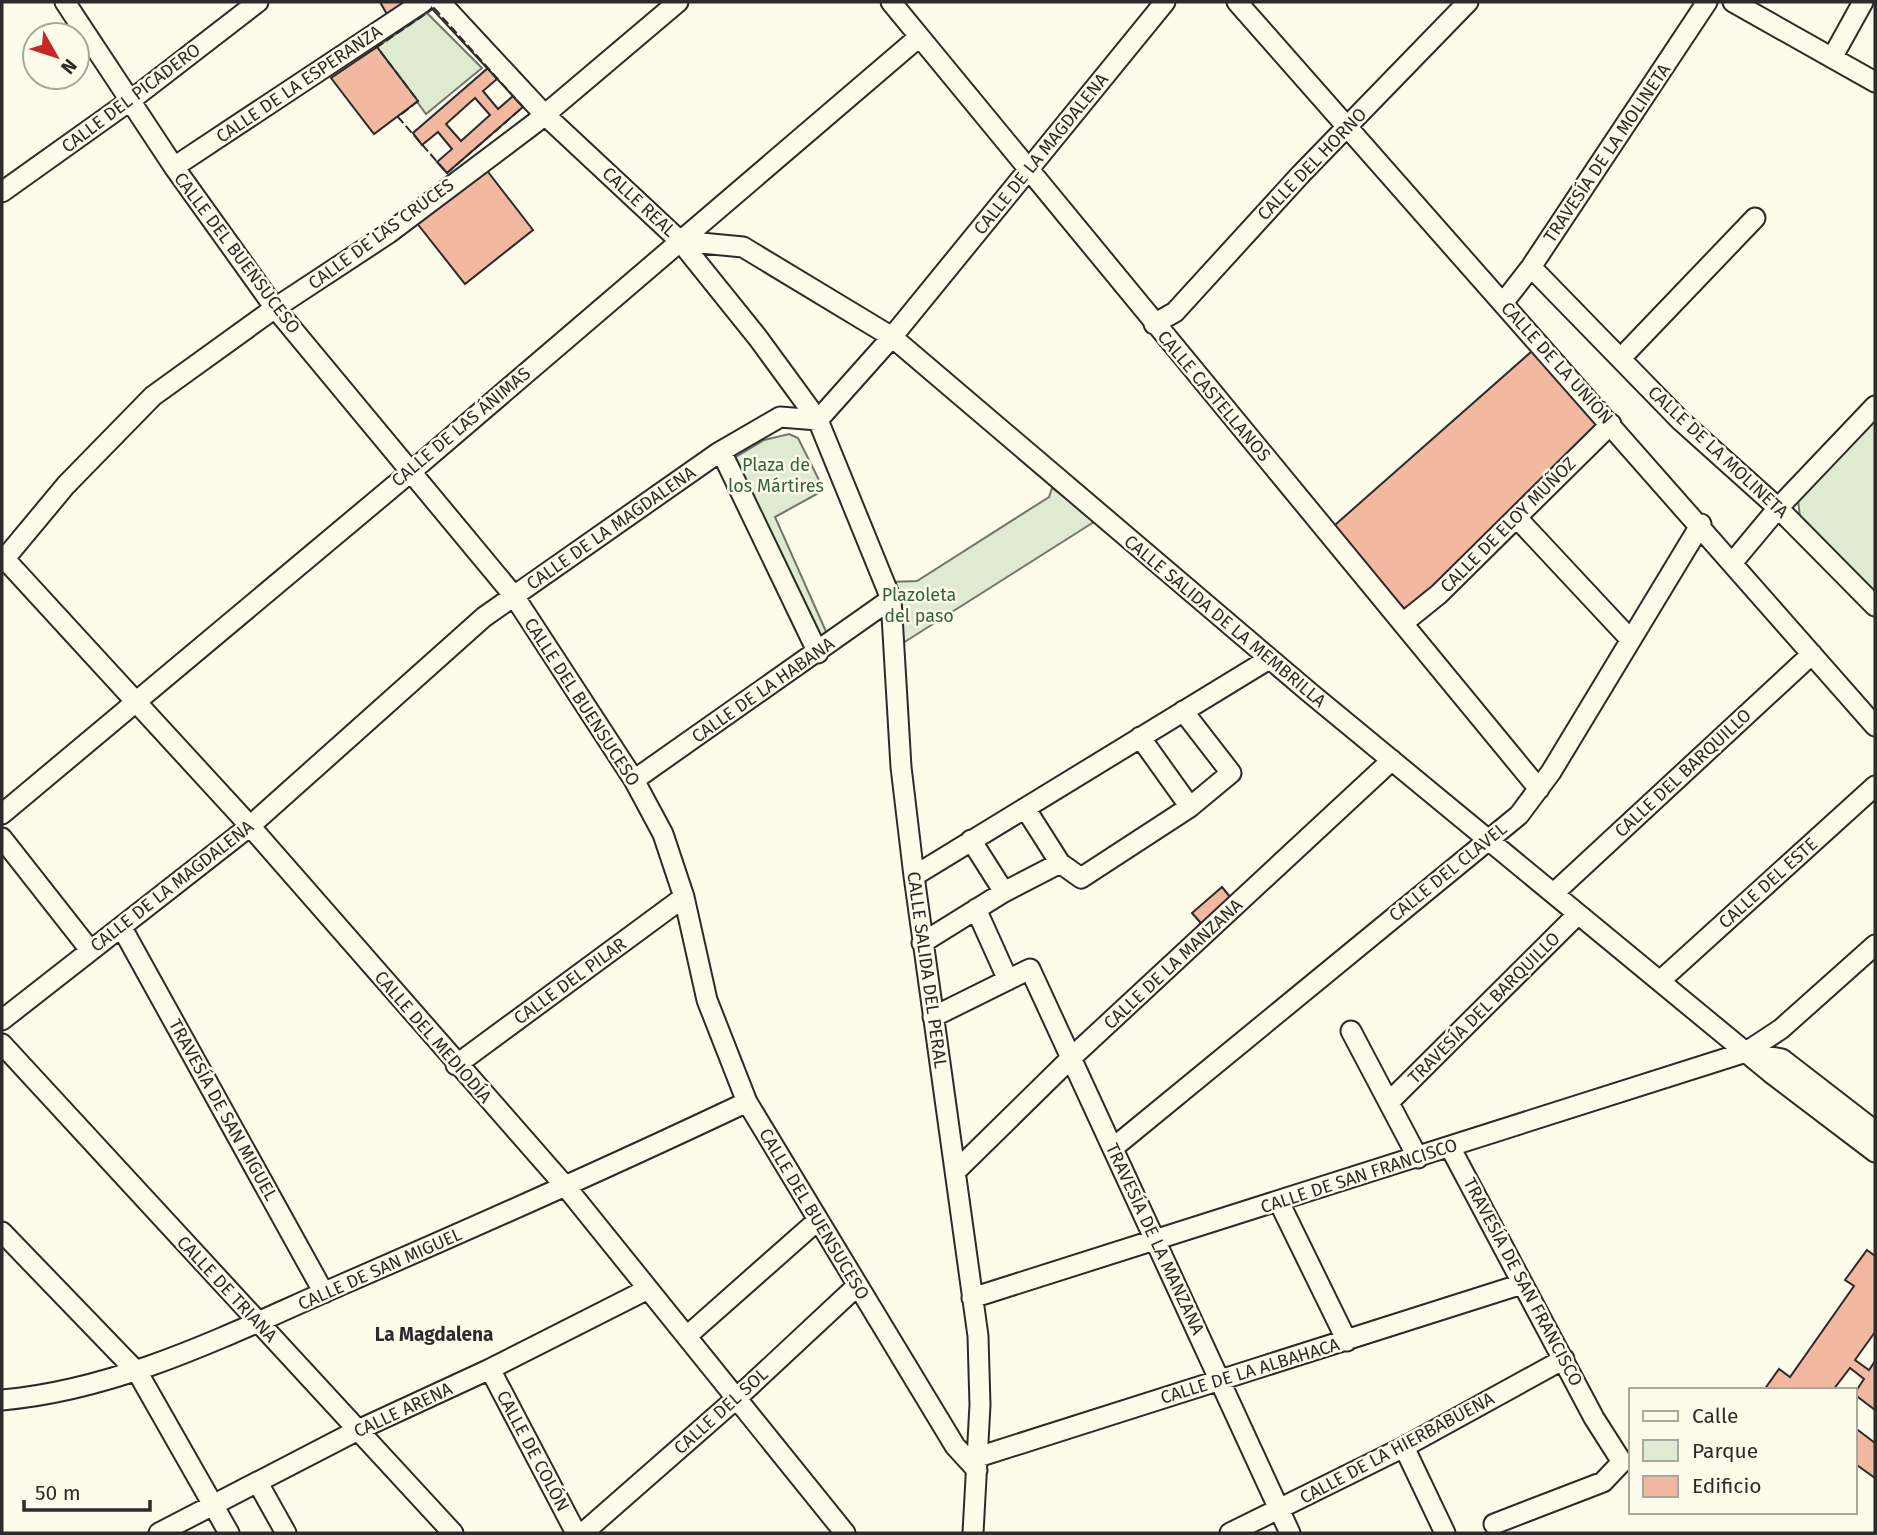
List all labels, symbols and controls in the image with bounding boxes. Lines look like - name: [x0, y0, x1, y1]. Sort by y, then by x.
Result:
- street label: CALLE DE LA ESPERANZA: [212, 20, 387, 148]
- north arrow: [21, 21, 91, 91]
- street label: CALLE DEL PICADERO: [57, 39, 205, 157]
- text: N: [56, 54, 82, 79]
- street label: TRAVESÍA DE LA MOLINETA: [1538, 58, 1676, 247]
- street label: CALLE DE LA MAGDALENA: [969, 68, 1113, 239]
- street label: CALLE DEL HORNO: [1253, 103, 1371, 225]
- street label: CALLE REAL: [598, 162, 680, 242]
- street label: CALLE DEL BUENSUCESO: [169, 168, 305, 338]
- street label: CALLE DE LAS CRUCES: [304, 174, 458, 294]
- street label: CALLE DE LA UNIÓN: [1496, 297, 1618, 429]
- street label: CALLE CASTELLANOS: [1153, 326, 1275, 466]
- street label: CALLE DE LAS ÁNIMAS: [386, 362, 535, 492]
- street label: CALLE DE LA MOLINETA: [1643, 381, 1793, 523]
- street label: CALLE DE ELOY MUÑOZ: [1435, 452, 1580, 597]
- park label: Plaza de los Mártires: [728, 454, 824, 497]
- street label: CALLE DE LA MAGDALENA: [522, 461, 700, 595]
- street label: CALLE SALIDA DE LA MEMBRILLA: [1120, 530, 1331, 712]
- park label: Plazoleta del paso: [882, 584, 956, 627]
- street label: CALLE DEL BUENSUCESO: [519, 614, 645, 790]
- street label: CALLE DE LA HABANA: [687, 632, 839, 748]
- street label: CALLE DEL BARQUILLO: [1610, 704, 1756, 842]
- street label: CALLE DE LA MAGDALENA: [86, 815, 259, 957]
- street label: CALLE DEL CLAVEL: [1385, 818, 1511, 926]
- street label: CALLE DEL ESTE: [1714, 833, 1822, 933]
- street label: CALLE SALIDA DEL PERAL: [902, 870, 952, 1070]
- street label: CALLE DE LA MANZANA: [1099, 894, 1247, 1034]
- street label: TRAVESÍA DEL BARQUILLO: [1403, 927, 1565, 1089]
- street label: CALLE DEL PILAR: [509, 933, 631, 1029]
- street label: CALLE DEL MEDIODÍA: [370, 966, 498, 1108]
- street label: TRAVESÍA DE SAN MIGUEL: [164, 1015, 283, 1205]
- street label: CALLE DEL BUENSUCESO: [754, 1124, 874, 1304]
- street label: CALLE DE SAN FRANCISCO: [1258, 1134, 1460, 1218]
- street label: TRAVESÍA DE LA MANZANA: [1101, 1139, 1210, 1339]
- street label: TRAVESÍA DE SAN FRANCISCO: [1459, 1174, 1588, 1390]
- street label: CALLE DE SAN MIGUEL: [295, 1223, 465, 1315]
- street label: CALLE DE TRIANA: [172, 1231, 282, 1347]
- district label: La Magdalena: [375, 1323, 493, 1346]
- street label: CALLE DE LA ALBAHACA: [1158, 1333, 1343, 1409]
- street label: CALLE DEL SOL: [669, 1363, 773, 1459]
- street label: CALLE ARENA: [350, 1377, 456, 1442]
- street label: CALLE DE COLÓN: [492, 1387, 574, 1515]
- street label: CALLE DE LA HIERBABUENA: [1296, 1387, 1499, 1509]
- legend: [1629, 1388, 1856, 1514]
- text: Calle: [1692, 1403, 1738, 1429]
- text: Parque: [1692, 1438, 1758, 1464]
- scale bar: [24, 1468, 150, 1512]
- text: Edificio: [1692, 1473, 1762, 1499]
- text: 50 m: [35, 1480, 81, 1506]

